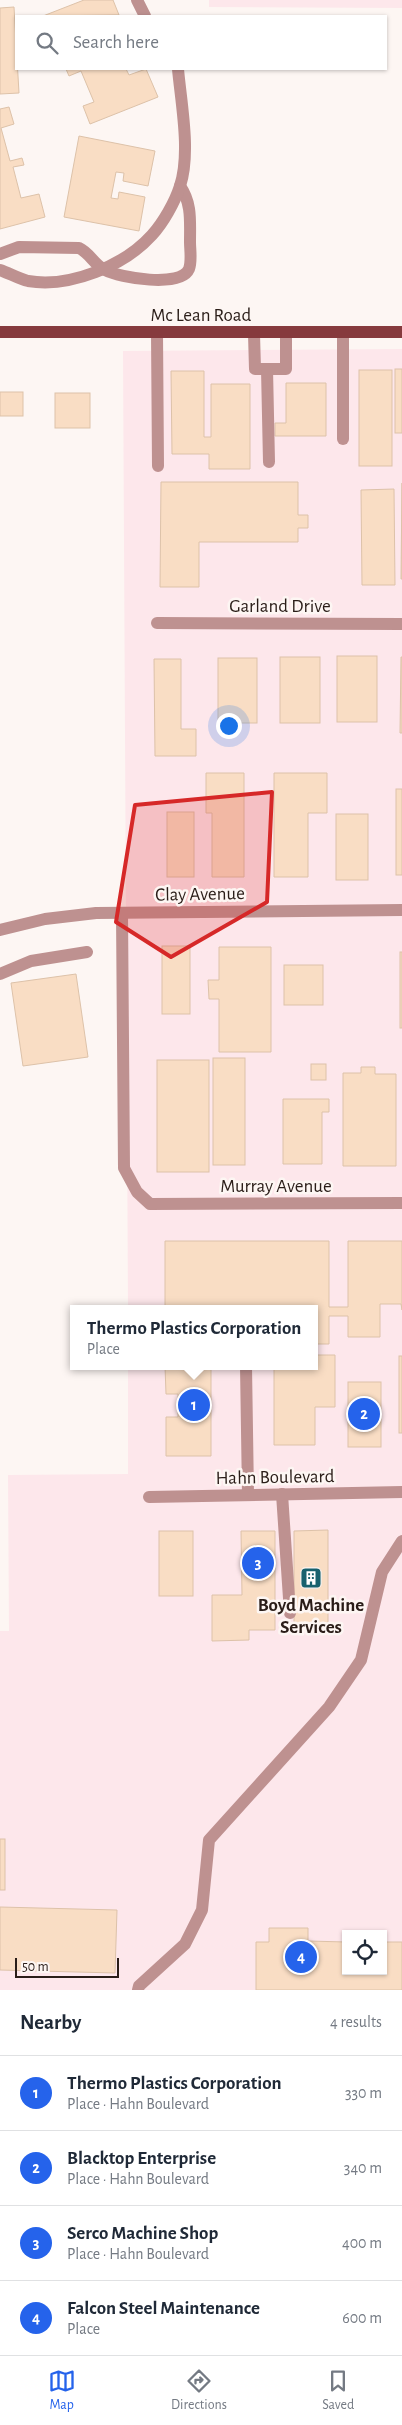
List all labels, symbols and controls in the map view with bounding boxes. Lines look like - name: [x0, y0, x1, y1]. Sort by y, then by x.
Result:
- search box: [15, 15, 387, 70]
- icon: search: [33, 29, 61, 57]
- text: Search here: [73, 33, 159, 52]
- street label: Mc Lean Road: [151, 306, 252, 325]
- street label: Garland Drive: [229, 597, 331, 616]
- your location: [216, 713, 242, 739]
- street label: Clay Avenue: [155, 884, 245, 905]
- street label: Murray Avenue: [220, 1177, 332, 1196]
- popup: [70, 1305, 318, 1370]
- text: Thermo Plastics Corporation: [87, 1319, 301, 1338]
- text: Place: [87, 1341, 120, 1357]
- pin: 1: [178, 1386, 210, 1424]
- pin: 2: [348, 1395, 380, 1433]
- street label: Hahn Boulevard: [215, 1467, 335, 1488]
- pin: 3: [242, 1544, 274, 1582]
- building icon: Boyd Machine Services: [299, 1566, 323, 1590]
- place label: Boyd Machine Services: [258, 1596, 364, 1637]
- map controls: [342, 1930, 387, 1975]
- button: locate: [342, 1930, 387, 1975]
- pin: 4: [285, 1938, 317, 1976]
- scale bar: [15, 1955, 119, 1978]
- text: 50 m: [22, 1960, 49, 1974]
- text: Nearby: [20, 2012, 81, 2033]
- text: 4 results: [330, 2014, 382, 2030]
- text: Thermo Plastics Corporation: [67, 2074, 282, 2093]
- text: 1: [33, 2085, 39, 2101]
- text: 330 m: [345, 2085, 382, 2101]
- text: Place · Hahn Boulevard: [67, 2096, 209, 2112]
- text: Blacktop Enterprise: [67, 2149, 216, 2168]
- text: 2: [32, 2160, 40, 2176]
- text: 340 m: [344, 2160, 382, 2176]
- text: Place · Hahn Boulevard: [67, 2171, 209, 2187]
- text: Serco Machine Shop: [67, 2224, 218, 2243]
- text: 3: [33, 2235, 39, 2251]
- text: 400 m: [342, 2235, 382, 2251]
- text: Place · Hahn Boulevard: [67, 2246, 209, 2262]
- text: Falcon Steel Maintenance: [67, 2299, 260, 2318]
- text: 4: [32, 2310, 40, 2326]
- text: 600 m: [342, 2310, 382, 2326]
- text: Place: [67, 2321, 100, 2337]
- tab: Map: [48, 2367, 76, 2414]
- tab: Directions: [171, 2367, 227, 2414]
- tab: Saved: [322, 2367, 354, 2414]

